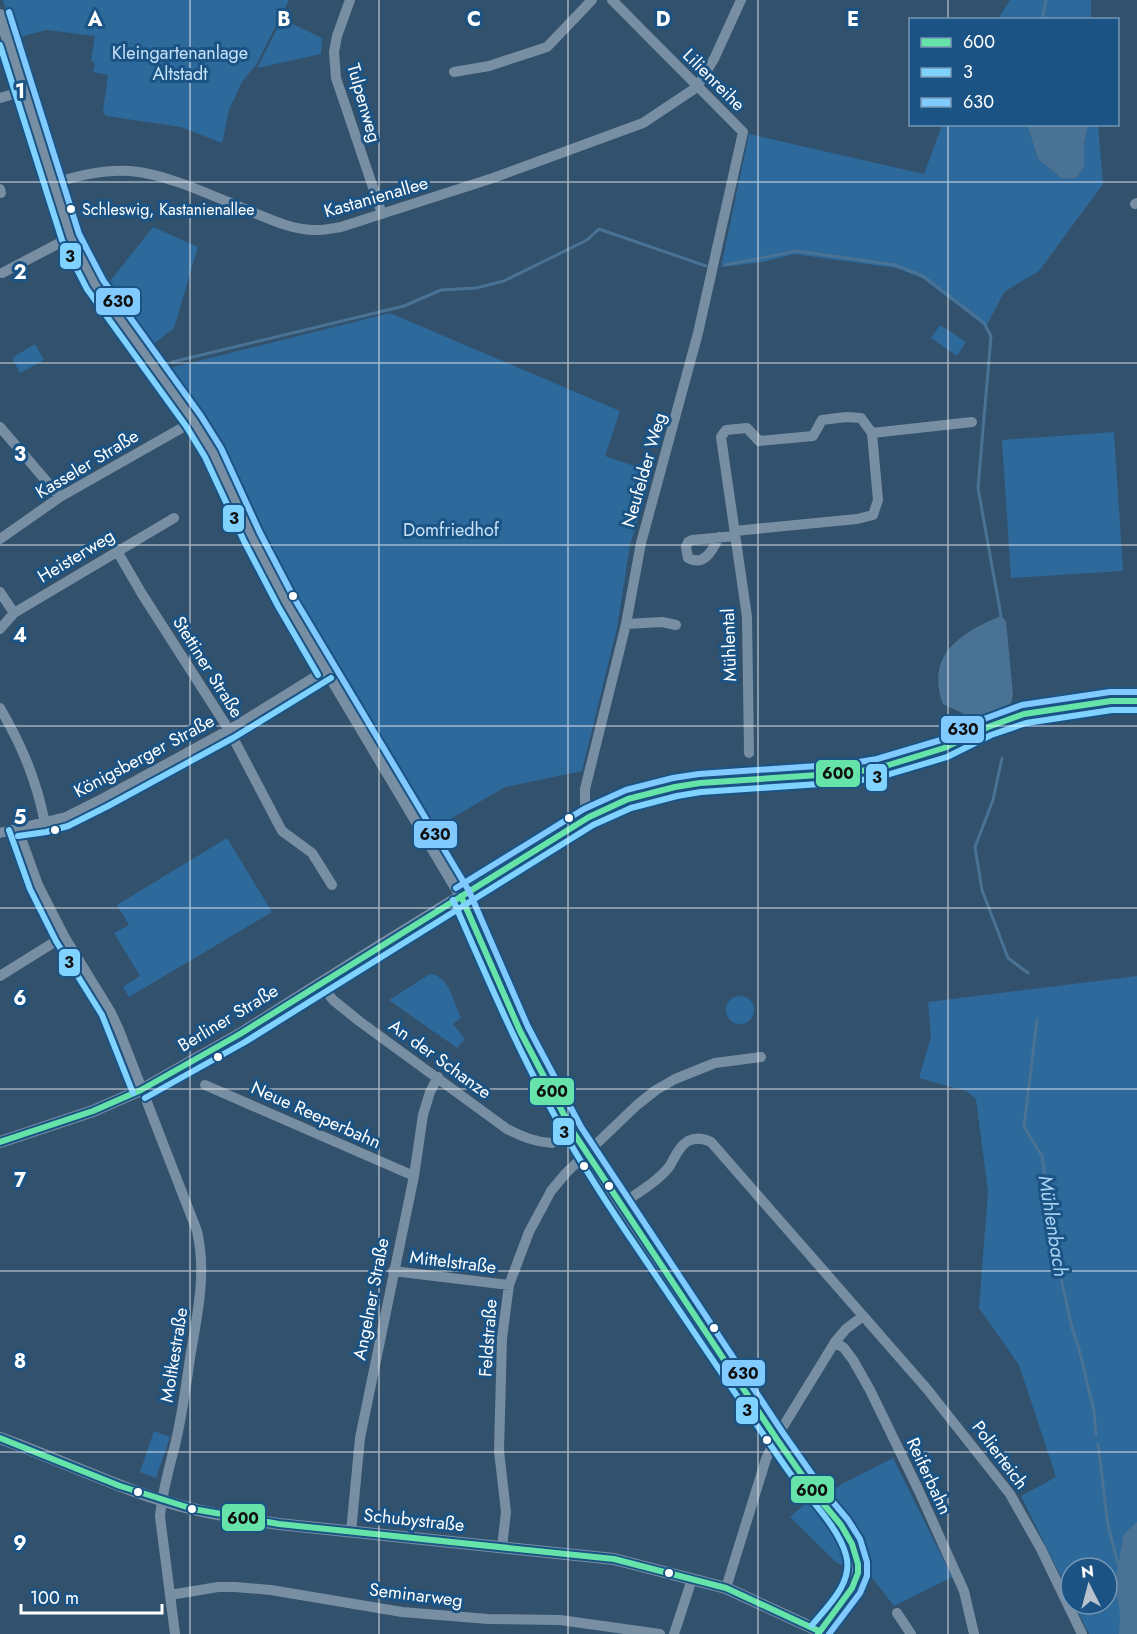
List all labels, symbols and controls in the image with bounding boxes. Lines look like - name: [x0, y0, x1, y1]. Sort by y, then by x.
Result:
- text: A: [87, 5, 103, 34]
- text: B: [277, 5, 291, 34]
- text: C: [467, 5, 481, 34]
- text: D: [656, 5, 670, 34]
- text: E: [847, 5, 859, 34]
- legend: [909, 18, 1119, 126]
- text: 600: [963, 29, 995, 55]
- park label: Kleingartenanlage Altstadt: [112, 40, 248, 87]
- street label: Lilienreihe: [677, 43, 751, 117]
- text: 3: [963, 59, 973, 85]
- street label: Tulpenweg: [340, 61, 388, 145]
- text: 1: [15, 77, 25, 106]
- text: 630: [963, 89, 994, 115]
- street label: Kastanienallee: [321, 170, 431, 224]
- place label: Schleswig, Kastanienallee: [82, 198, 254, 221]
- marker: Schleswig, Kastanienallee: [65, 203, 77, 215]
- line badge: 3: [59, 242, 82, 270]
- text: 3: [65, 245, 75, 268]
- text: 2: [13, 258, 27, 287]
- line badge: 630: [95, 287, 141, 316]
- text: 630: [102, 290, 134, 313]
- street label: Neufelder Weg: [615, 410, 673, 530]
- street label: Kasseler Straße: [31, 423, 143, 505]
- text: 3: [14, 440, 26, 469]
- line badge: 3: [222, 504, 245, 533]
- text: 3: [229, 507, 239, 530]
- park label: Domfriedhof: [403, 517, 500, 543]
- street label: Heisterweg: [32, 523, 120, 589]
- unlabelled marker: [287, 590, 299, 602]
- street label: Mühlental: [715, 608, 743, 682]
- street label: Stettiner Straße: [166, 611, 250, 723]
- text: 4: [13, 621, 27, 650]
- street label: Königsberger Straße: [69, 708, 219, 804]
- line badge: 630: [940, 715, 985, 744]
- text: 630: [947, 718, 979, 741]
- line badge: 600: [815, 759, 861, 788]
- text: 600: [822, 762, 854, 785]
- line badge: 3: [865, 763, 888, 792]
- text: 3: [872, 766, 882, 789]
- text: 5: [14, 803, 27, 832]
- unlabelled marker: [563, 812, 575, 824]
- line badge: 630: [413, 820, 458, 849]
- text: 630: [419, 823, 451, 846]
- unlabelled marker: [49, 824, 61, 836]
- line badge: 3: [58, 948, 81, 977]
- text: 3: [64, 951, 74, 974]
- street label: Berliner Straße: [173, 978, 283, 1058]
- text: 6: [13, 984, 27, 1013]
- street label: An der Schanze: [383, 1013, 497, 1105]
- unlabelled marker: [212, 1051, 224, 1063]
- street label: Neue Reeperbahn: [247, 1075, 385, 1155]
- line badge: 600: [529, 1077, 575, 1106]
- text: 600: [536, 1080, 568, 1103]
- line badge: 3: [552, 1117, 575, 1146]
- text: 3: [559, 1121, 569, 1144]
- unlabelled marker: [578, 1160, 590, 1172]
- text: 7: [14, 1166, 27, 1195]
- water label: Mühlenbach: [1031, 1173, 1075, 1279]
- unlabelled marker: [603, 1180, 615, 1192]
- street label: Angelner Straße: [346, 1236, 396, 1362]
- street label: Mittelstraße: [408, 1244, 498, 1280]
- street label: Feldstraße: [472, 1298, 504, 1378]
- street label: Moltkestraße: [154, 1306, 194, 1404]
- unlabelled marker: [708, 1322, 720, 1334]
- text: 8: [14, 1347, 26, 1376]
- line badge: 630: [721, 1359, 766, 1387]
- text: 630: [727, 1362, 759, 1385]
- line badge: 3: [735, 1396, 759, 1425]
- text: 3: [742, 1399, 752, 1422]
- street label: Polierteich: [966, 1415, 1034, 1495]
- street label: Reiferbahn: [900, 1433, 958, 1519]
- unlabelled marker: [761, 1434, 773, 1446]
- line badge: 600: [790, 1475, 835, 1504]
- text: 600: [796, 1479, 828, 1502]
- unlabelled marker: [132, 1486, 144, 1498]
- street label: Schubystraße: [362, 1502, 466, 1538]
- unlabelled marker: [186, 1503, 198, 1515]
- line badge: 600: [221, 1503, 266, 1532]
- text: 600: [227, 1507, 259, 1530]
- text: 9: [13, 1529, 27, 1558]
- north arrow: [1059, 1556, 1119, 1616]
- text: N: [1080, 1559, 1095, 1584]
- unlabelled marker: [663, 1567, 675, 1579]
- street label: Seminarweg: [368, 1576, 464, 1614]
- scale bar: [21, 1577, 162, 1615]
- text: 100 m: [30, 1585, 79, 1611]

